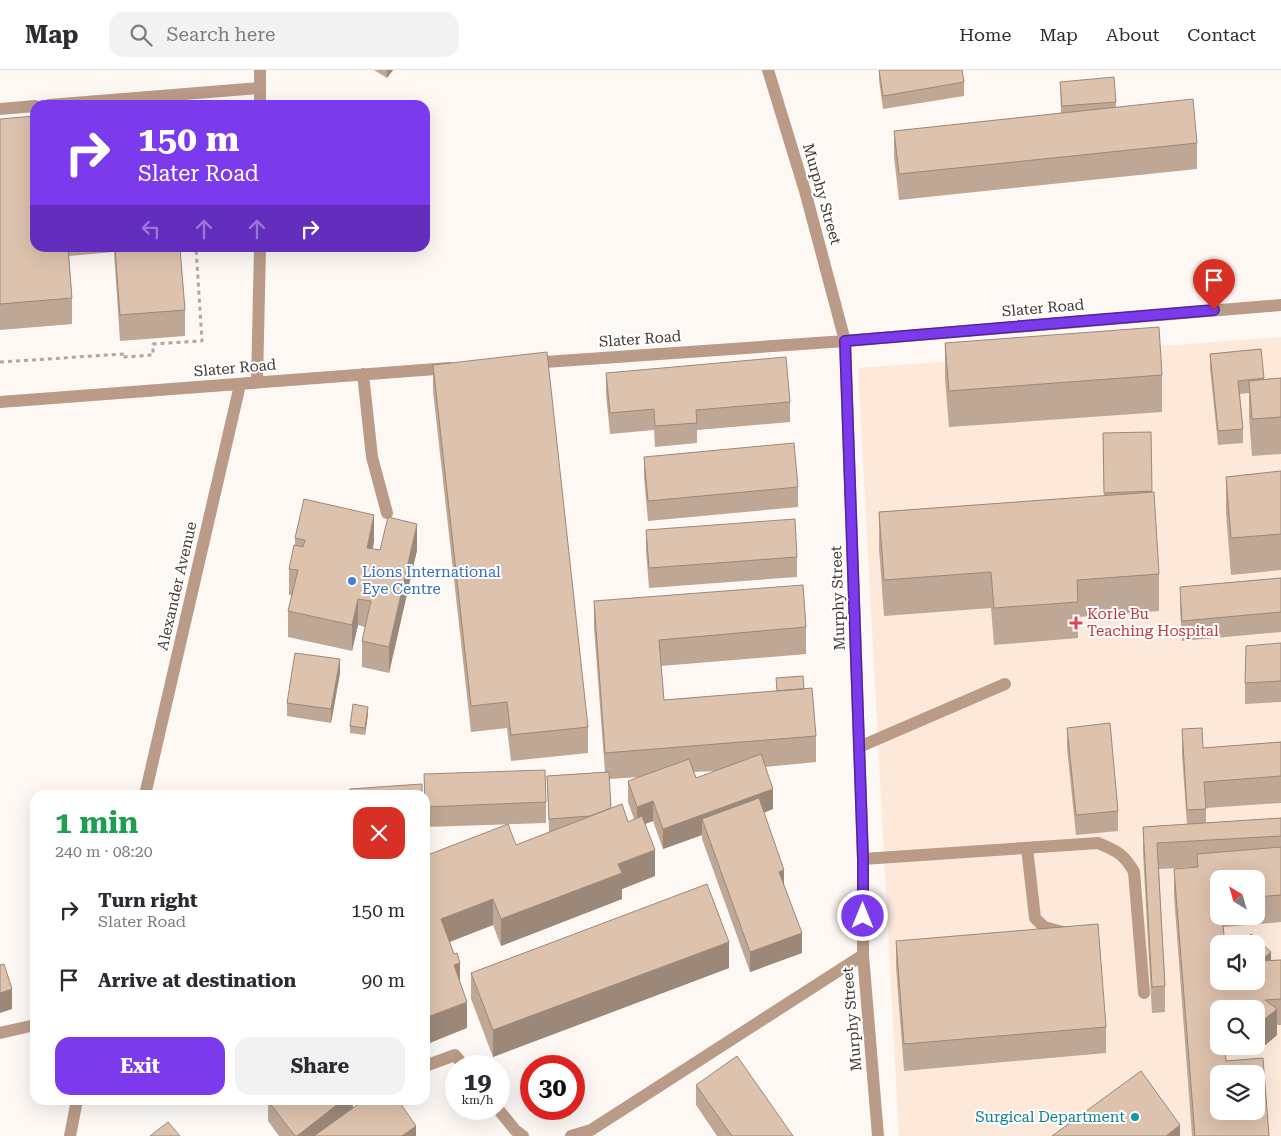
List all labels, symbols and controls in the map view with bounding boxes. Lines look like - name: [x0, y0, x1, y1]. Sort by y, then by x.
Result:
- search box: [109, 12, 459, 57]
- text: Map: [25, 21, 79, 49]
- icon: search: [127, 21, 155, 49]
- text: Search here: [167, 23, 275, 46]
- text: Home: [959, 24, 1011, 45]
- text: Map: [1039, 24, 1078, 45]
- text: About: [1106, 24, 1159, 45]
- text: Contact: [1187, 24, 1256, 45]
- text: 150 m: [138, 119, 239, 160]
- icon: right: [55, 120, 120, 185]
- street label: Murphy Street: [799, 141, 845, 247]
- text: Slater Road: [138, 161, 259, 186]
- icon: left: [137, 215, 165, 243]
- icon: ahead: [190, 215, 218, 243]
- icon: ahead: [243, 215, 271, 243]
- icon: right: [296, 215, 324, 243]
- pin: [1193, 259, 1235, 310]
- icon: arrive: [1200, 266, 1228, 294]
- street label: Slater Road: [1001, 295, 1085, 321]
- street label: Slater Road: [598, 327, 682, 351]
- street label: Slater Road: [193, 355, 277, 381]
- street label: Alexander Avenue: [153, 520, 201, 652]
- street label: Murphy Street: [827, 545, 849, 651]
- place label: Lions International Eye Centre: [362, 563, 501, 598]
- marker: Lions International Eye Centre: [346, 575, 358, 587]
- place label: Korle Bu Teaching Hospital: [1087, 605, 1219, 640]
- marker: Korle Bu Teaching Hospital: [1069, 616, 1083, 630]
- text: 1 min: [55, 805, 138, 840]
- button: close: [353, 807, 405, 859]
- text: 240 m · 08:20: [55, 842, 153, 861]
- north arrow: [1210, 870, 1265, 925]
- map controls: [1210, 870, 1265, 1120]
- text: Turn right: [98, 889, 198, 912]
- position arrow: [836, 889, 888, 941]
- icon: right: [55, 896, 83, 924]
- text: 150 m: [351, 899, 405, 922]
- text: Slater Road: [98, 912, 186, 931]
- button: sound: [1210, 935, 1265, 990]
- icon: arrive: [55, 966, 83, 994]
- street label: Murphy Street: [838, 966, 866, 1072]
- text: Arrive at destination: [98, 969, 296, 992]
- text: 90 m: [362, 969, 405, 992]
- button: search: [1210, 1000, 1265, 1055]
- button: Exit: [55, 1037, 225, 1095]
- button: Share: [235, 1037, 405, 1095]
- speed limit sign: 30: [520, 1055, 585, 1120]
- button: layers: [1210, 1065, 1265, 1120]
- text: 19: [463, 1067, 492, 1096]
- text: km/h: [461, 1093, 494, 1107]
- place label: Surgical Department: [975, 1108, 1125, 1126]
- marker: Surgical Department: [1129, 1111, 1141, 1123]

